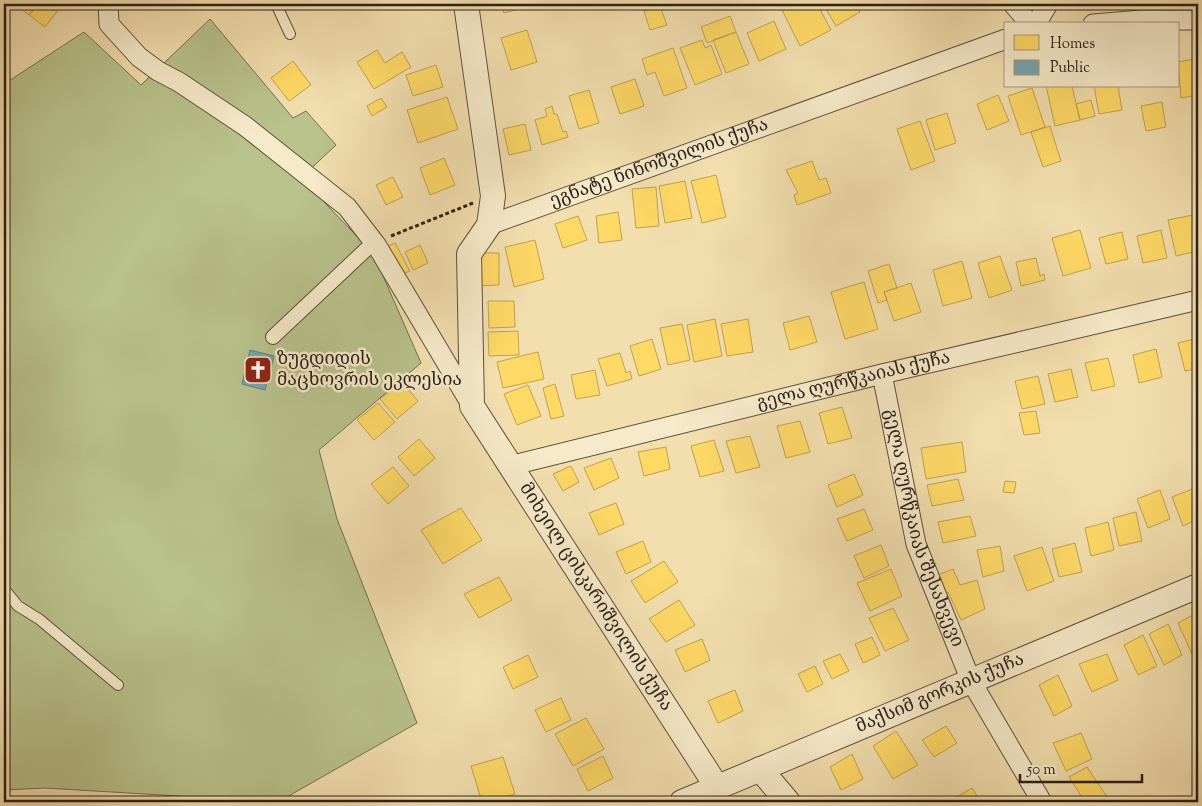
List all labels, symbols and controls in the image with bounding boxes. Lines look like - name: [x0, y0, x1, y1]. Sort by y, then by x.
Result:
- legend: [1004, 22, 1180, 88]
- text: Homes: [1050, 34, 1095, 55]
- text: Public: [1050, 58, 1090, 79]
- street label: ეგნატე ნინოშვილის ქუჩა: [546, 112, 772, 215]
- street label: გელა ღურწკაიას ქუჩა: [754, 345, 953, 417]
- place label: ზუგდიდის მაცხოვრის ეკლესია: [277, 347, 462, 394]
- church icon: ზუგდიდის მაცხოვრის ეკლესია: [243, 355, 273, 385]
- street label: გელა ღურწკაიას შესახვევი: [876, 407, 969, 651]
- street label: მიხეილ ცისკარიშვილის ქუჩა: [512, 478, 678, 717]
- street label: მაქსიმ გორკის ქუჩა: [852, 647, 1028, 741]
- scale bar: [1020, 751, 1142, 783]
- text: 50 m: [1026, 760, 1056, 781]

